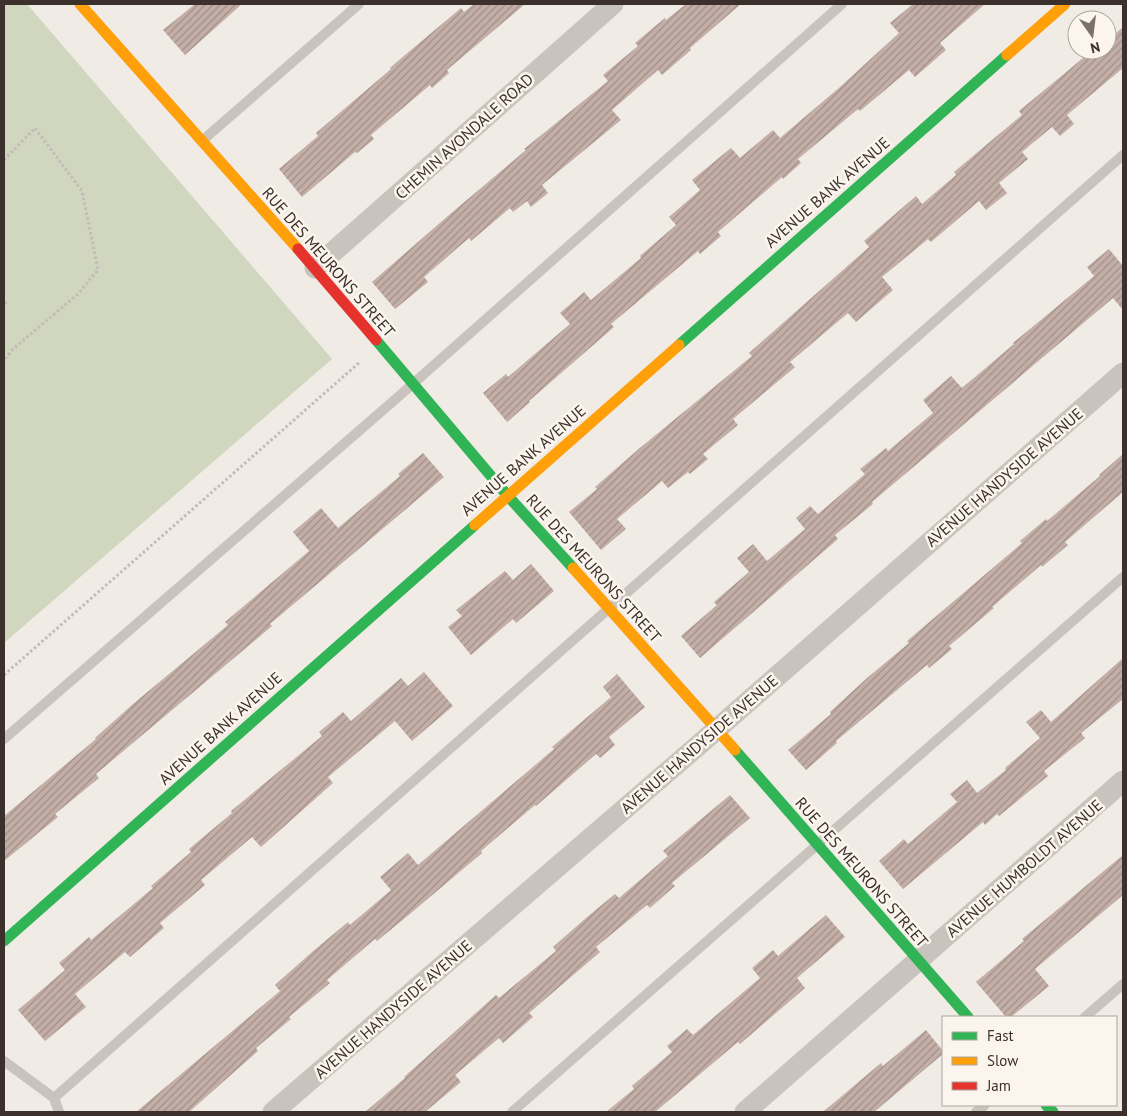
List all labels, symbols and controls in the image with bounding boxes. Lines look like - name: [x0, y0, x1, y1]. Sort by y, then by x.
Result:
- north arrow: [1067, 10, 1117, 60]
- text: N: [1089, 38, 1102, 57]
- street label: CHEMIN AVONDALE ROAD: [391, 69, 537, 203]
- street label: AVENUE BANK AVENUE: [760, 132, 894, 252]
- street label: RUE DES MEURONS STREET: [258, 183, 400, 341]
- street label: AVENUE BANK AVENUE: [456, 400, 590, 520]
- street label: AVENUE HANDYSIDE AVENUE: [921, 403, 1087, 551]
- street label: RUE DES MEURONS STREET: [522, 490, 666, 646]
- street label: AVENUE BANK AVENUE: [154, 667, 286, 789]
- street label: AVENUE HANDYSIDE AVENUE: [616, 670, 782, 818]
- street label: RUE DES MEURONS STREET: [791, 793, 933, 951]
- street label: AVENUE HUMBOLDT AVENUE: [942, 795, 1106, 941]
- street label: AVENUE HANDYSIDE AVENUE: [310, 935, 476, 1083]
- legend: [942, 1016, 1117, 1106]
- text: Fast: [987, 1026, 1014, 1045]
- text: Slow: [987, 1051, 1018, 1070]
- text: Jam: [986, 1076, 1011, 1095]

